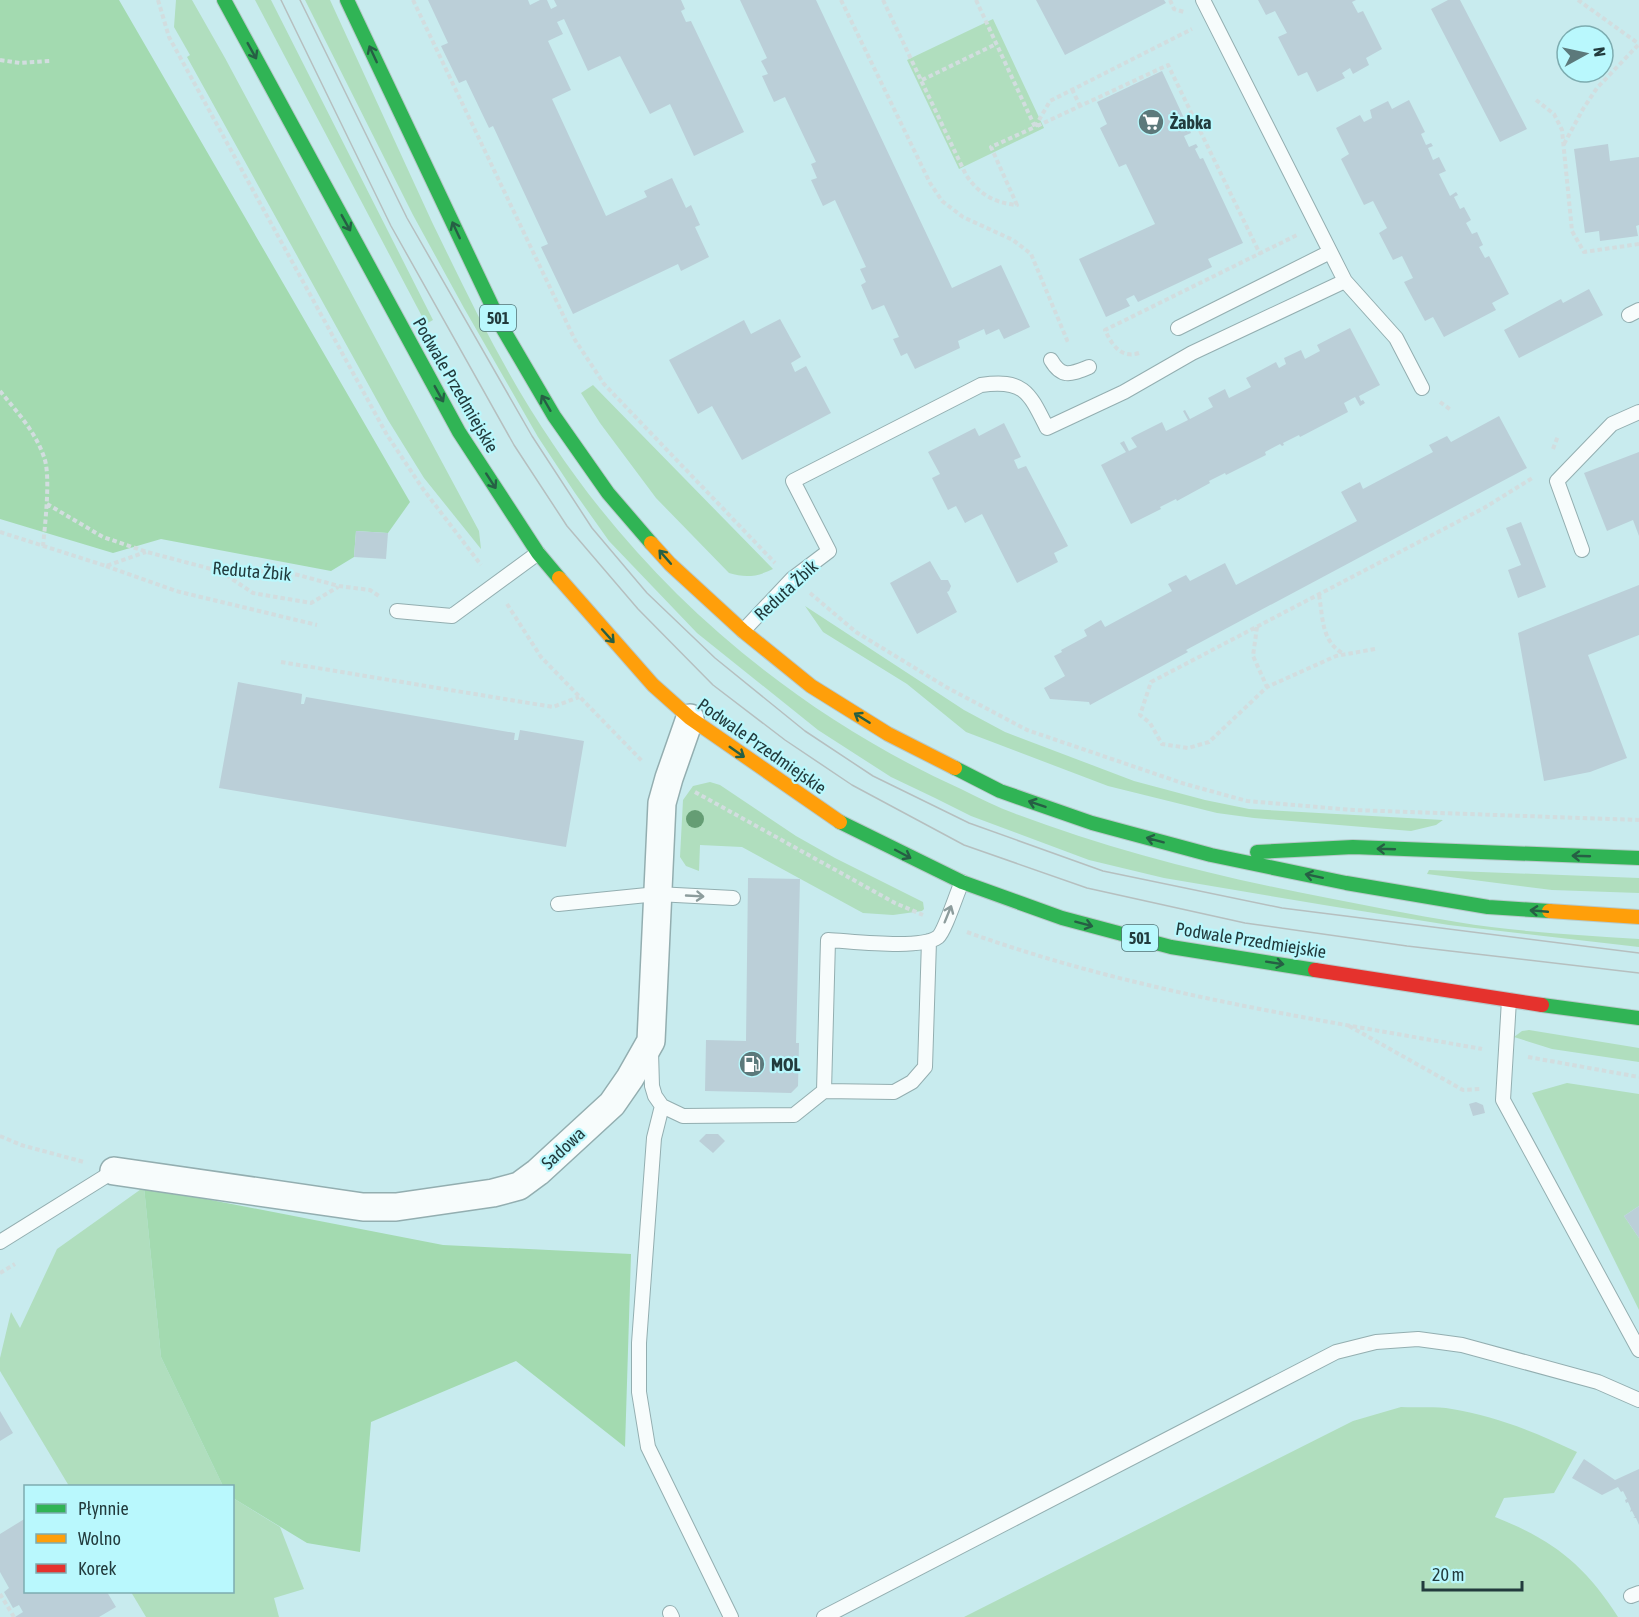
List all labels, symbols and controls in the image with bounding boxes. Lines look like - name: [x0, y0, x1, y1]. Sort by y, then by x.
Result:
- north arrow: [1555, 24, 1615, 84]
- one-way arrow: [247, 42, 258, 60]
- one-way arrow: [366, 45, 378, 63]
- text: N: [1590, 46, 1609, 58]
- supermarket icon: Żabka: [1136, 107, 1166, 137]
- place label: Żabka: [1170, 112, 1211, 133]
- one-way arrow: [340, 214, 352, 231]
- one-way arrow: [450, 222, 462, 240]
- road number: 501: [480, 305, 516, 331]
- street label: Podwale Przedmiejskie: [409, 314, 503, 456]
- one-way arrow: [433, 385, 445, 402]
- one-way arrow: [540, 395, 552, 412]
- one-way arrow: [485, 472, 497, 489]
- one-way arrow: [658, 550, 672, 566]
- street label: Reduta Żbik: [750, 555, 822, 625]
- street label: Reduta Żbik: [212, 557, 292, 585]
- one-way arrow: [601, 628, 616, 643]
- street label: Podwale Przedmiejskie: [694, 694, 830, 798]
- one-way arrow: [854, 712, 871, 725]
- one-way arrow: [728, 746, 744, 758]
- one-way arrow: [1028, 798, 1047, 809]
- one-way arrow: [1146, 833, 1165, 845]
- one-way arrow: [1376, 843, 1396, 854]
- one-way arrow: [893, 849, 911, 860]
- one-way arrow: [1571, 850, 1591, 861]
- one-way arrow: [1304, 870, 1324, 881]
- one-way arrow: [685, 890, 705, 901]
- one-way arrow: [943, 905, 954, 924]
- one-way arrow: [1529, 905, 1549, 916]
- street label: Podwale Przedmiejskie: [1174, 918, 1328, 962]
- one-way arrow: [1075, 919, 1094, 930]
- road number: 501: [1122, 925, 1158, 951]
- one-way arrow: [1265, 958, 1285, 969]
- fuel station icon: MOL: [737, 1049, 767, 1079]
- place label: MOL: [771, 1054, 801, 1075]
- street label: Sadowa: [537, 1123, 589, 1173]
- legend: [24, 1485, 234, 1593]
- text: Płynnie: [78, 1498, 129, 1519]
- text: Wolno: [78, 1528, 121, 1549]
- scale bar: [1423, 1554, 1522, 1592]
- text: Korek: [78, 1558, 116, 1579]
- text: 20 m: [1432, 1564, 1464, 1585]

